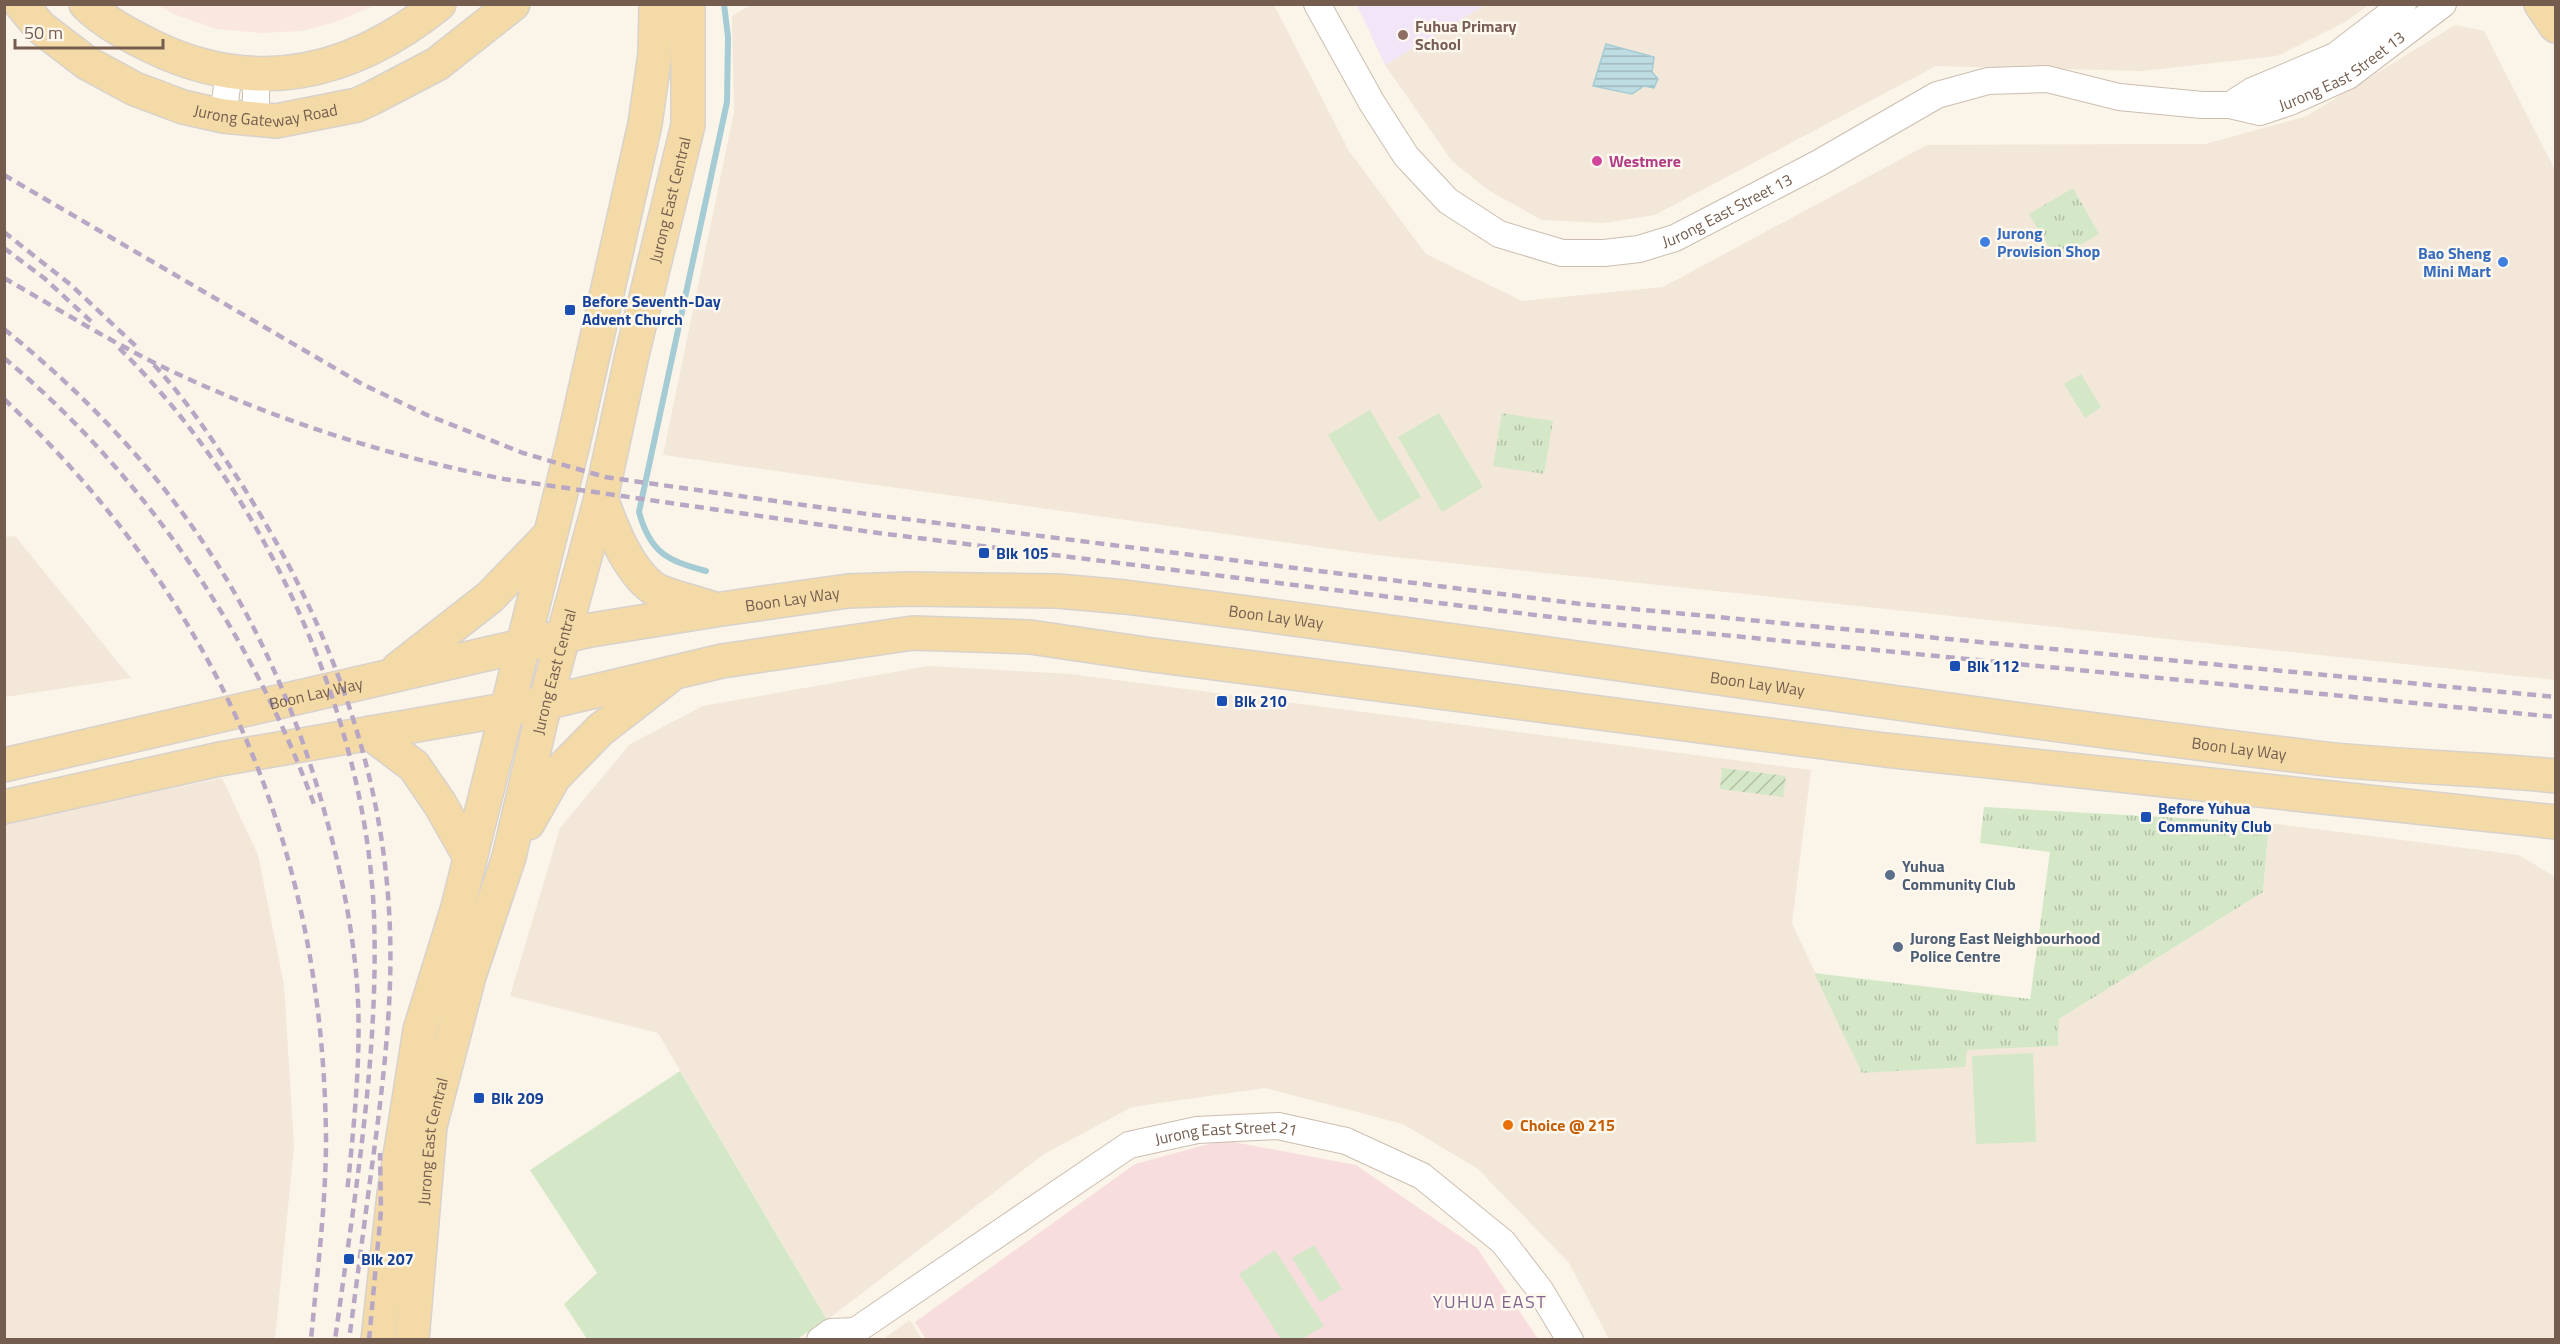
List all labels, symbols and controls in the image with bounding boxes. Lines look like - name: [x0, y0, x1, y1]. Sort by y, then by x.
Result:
- scale bar: [15, 12, 164, 50]
- place label: Fuhua Primary School: [1415, 14, 1517, 56]
- text: 50 m: [24, 19, 63, 46]
- street label: Jurong East Street 13: [2275, 25, 2410, 117]
- marker: Fuhua Primary School: [1396, 28, 1410, 42]
- street label: Jurong Gateway Road: [192, 97, 339, 133]
- street label: Jurong East Central: [643, 134, 697, 265]
- place label: Westmere: [1609, 149, 1681, 173]
- marker: Westmere: [1590, 154, 1604, 168]
- street label: Jurong East Street 13: [1659, 167, 1796, 253]
- place label: Jurong Provision Shop: [1997, 221, 2100, 263]
- marker: Jurong Provision Shop: [1978, 235, 1992, 249]
- place label: Bao Sheng Mini Mart: [2418, 241, 2491, 283]
- marker: Bao Sheng Mini Mart: [2496, 255, 2510, 269]
- place label: Before Seventh-Day Advent Church: [582, 289, 721, 331]
- marker: Before Seventh-Day Advent Church: [563, 303, 577, 317]
- place label: Blk 105: [996, 541, 1049, 565]
- marker: Blk 105: [977, 546, 991, 560]
- street label: Boon Lay Way: [743, 580, 841, 618]
- street label: Boon Lay Way: [1227, 598, 1325, 635]
- street label: Jurong East Central: [526, 606, 582, 737]
- place label: Blk 112: [1967, 654, 2020, 678]
- marker: Blk 112: [1948, 659, 1962, 673]
- street label: Boon Lay Way: [1709, 665, 1807, 702]
- street label: Boon Lay Way: [267, 671, 365, 716]
- place label: Blk 210: [1234, 689, 1287, 713]
- marker: Blk 210: [1215, 694, 1229, 708]
- street label: Boon Lay Way: [2190, 731, 2288, 766]
- place label: Before Yuhua Community Club: [2158, 796, 2272, 838]
- marker: Before Yuhua Community Club: [2139, 810, 2153, 824]
- place label: Yuhua Community Club: [1902, 854, 2016, 896]
- marker: Yuhua Community Club: [1883, 868, 1897, 882]
- place label: Jurong East Neighbourhood Police Centre: [1910, 926, 2100, 968]
- marker: Jurong East Neighbourhood Police Centre: [1891, 940, 1905, 954]
- street label: Jurong East Central: [411, 1075, 454, 1206]
- place label: Blk 209: [491, 1086, 544, 1110]
- marker: Blk 209: [472, 1091, 486, 1105]
- place label: Choice @ 215: [1520, 1113, 1615, 1137]
- street label: Jurong East Street 21: [1152, 1114, 1300, 1151]
- marker: Choice @ 215: [1501, 1118, 1515, 1132]
- place label: Blk 207: [361, 1247, 414, 1271]
- marker: Blk 207: [342, 1252, 356, 1266]
- district label: YUHUA EAST: [1433, 1288, 1547, 1315]

